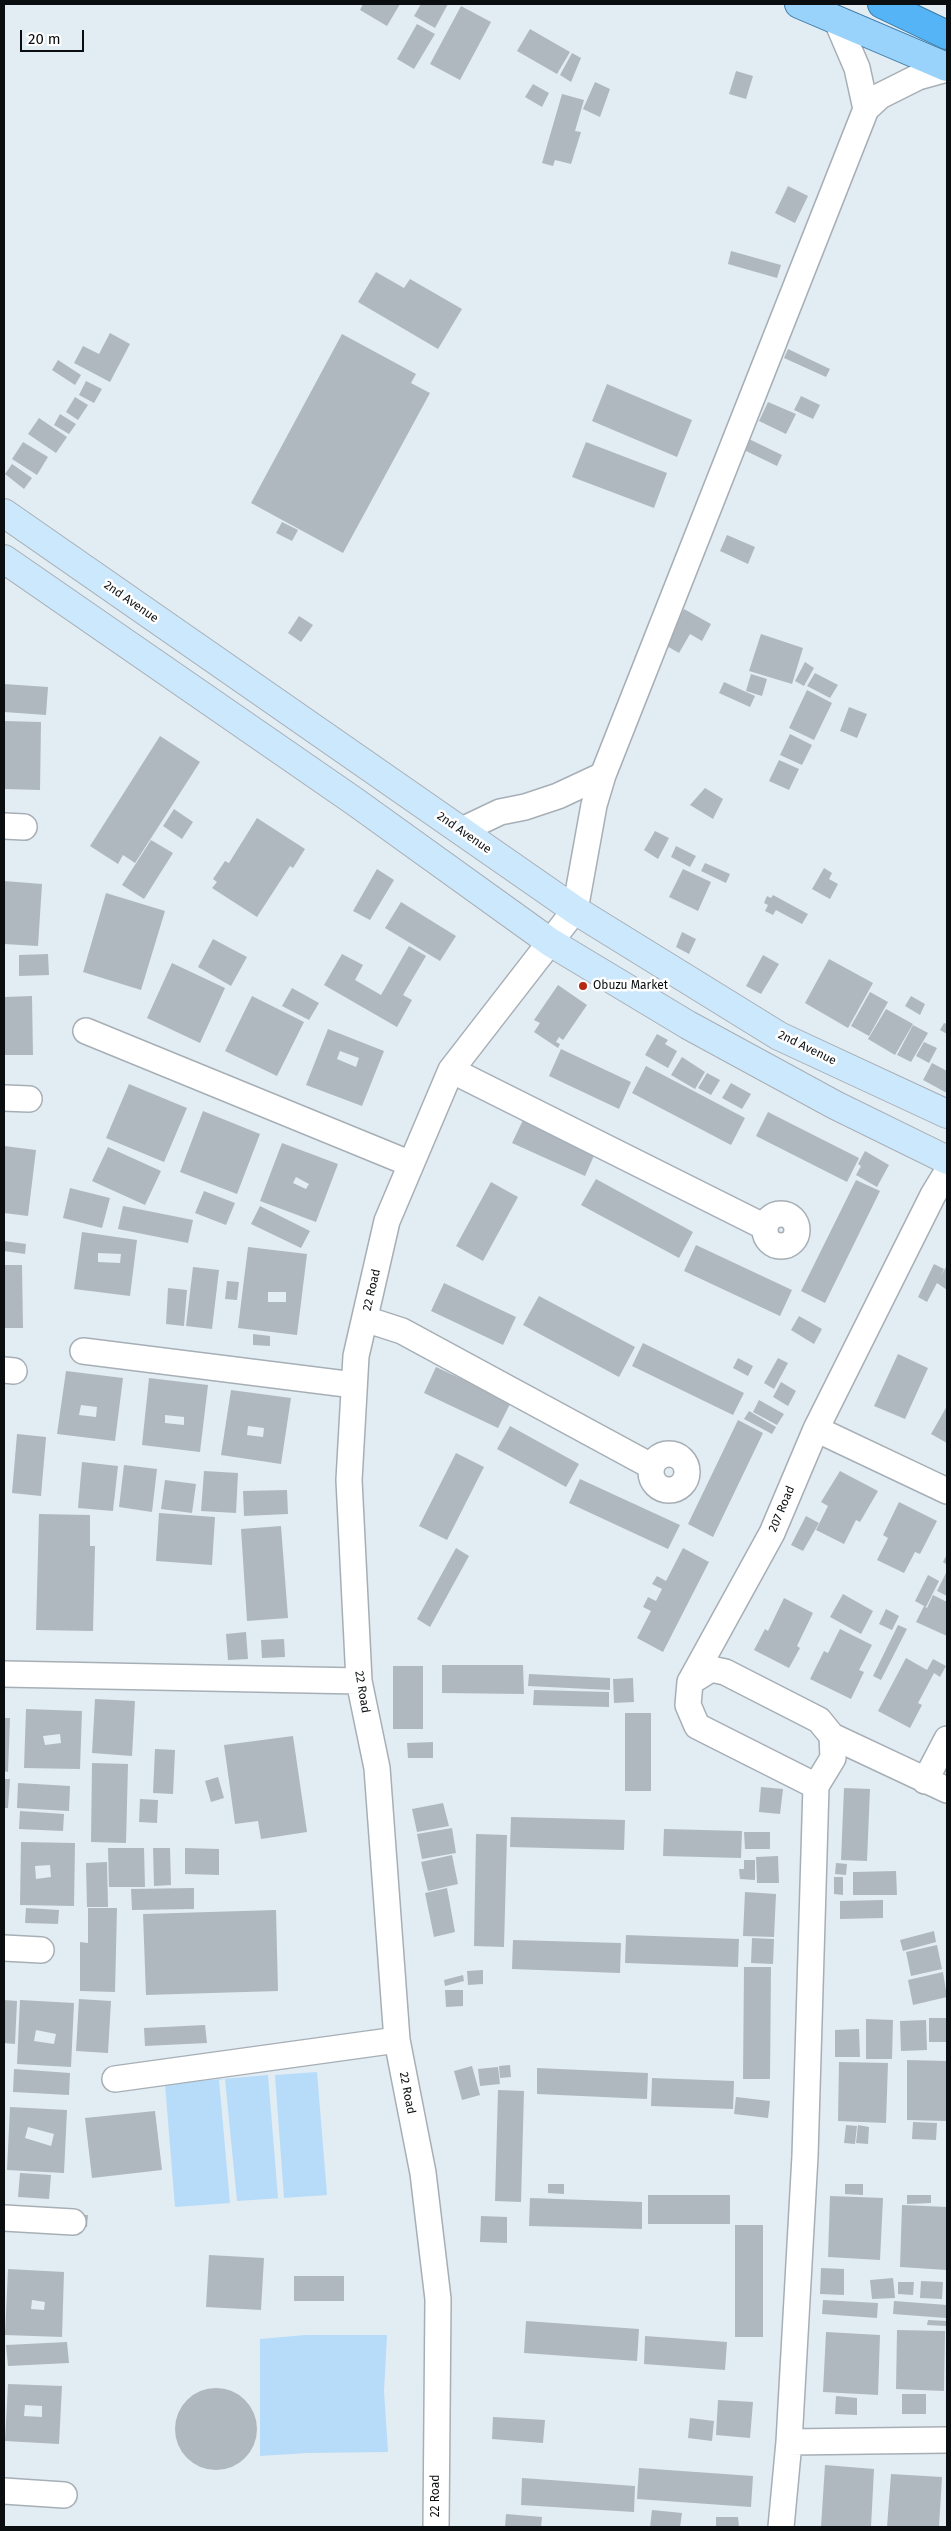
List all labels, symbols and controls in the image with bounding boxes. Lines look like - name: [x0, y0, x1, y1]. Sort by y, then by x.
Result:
- scale bar: [22, 20, 86, 52]
- text: 20 m: [28, 30, 61, 48]
- street label: 2nd Avenue: [101, 578, 161, 626]
- street label: 2nd Avenue: [434, 809, 494, 857]
- place label: Obuzu Market: [593, 979, 668, 993]
- marker: Obuzu Market: [577, 980, 589, 992]
- street label: 2nd Avenue: [775, 1028, 839, 1068]
- street label: 22 Road: [360, 1268, 384, 1312]
- street label: 207 Road: [766, 1484, 798, 1534]
- street label: 22 Road: [352, 1670, 372, 1714]
- street label: 22 Road: [396, 2071, 418, 2115]
- street label: 22 Road: [429, 2475, 443, 2517]

